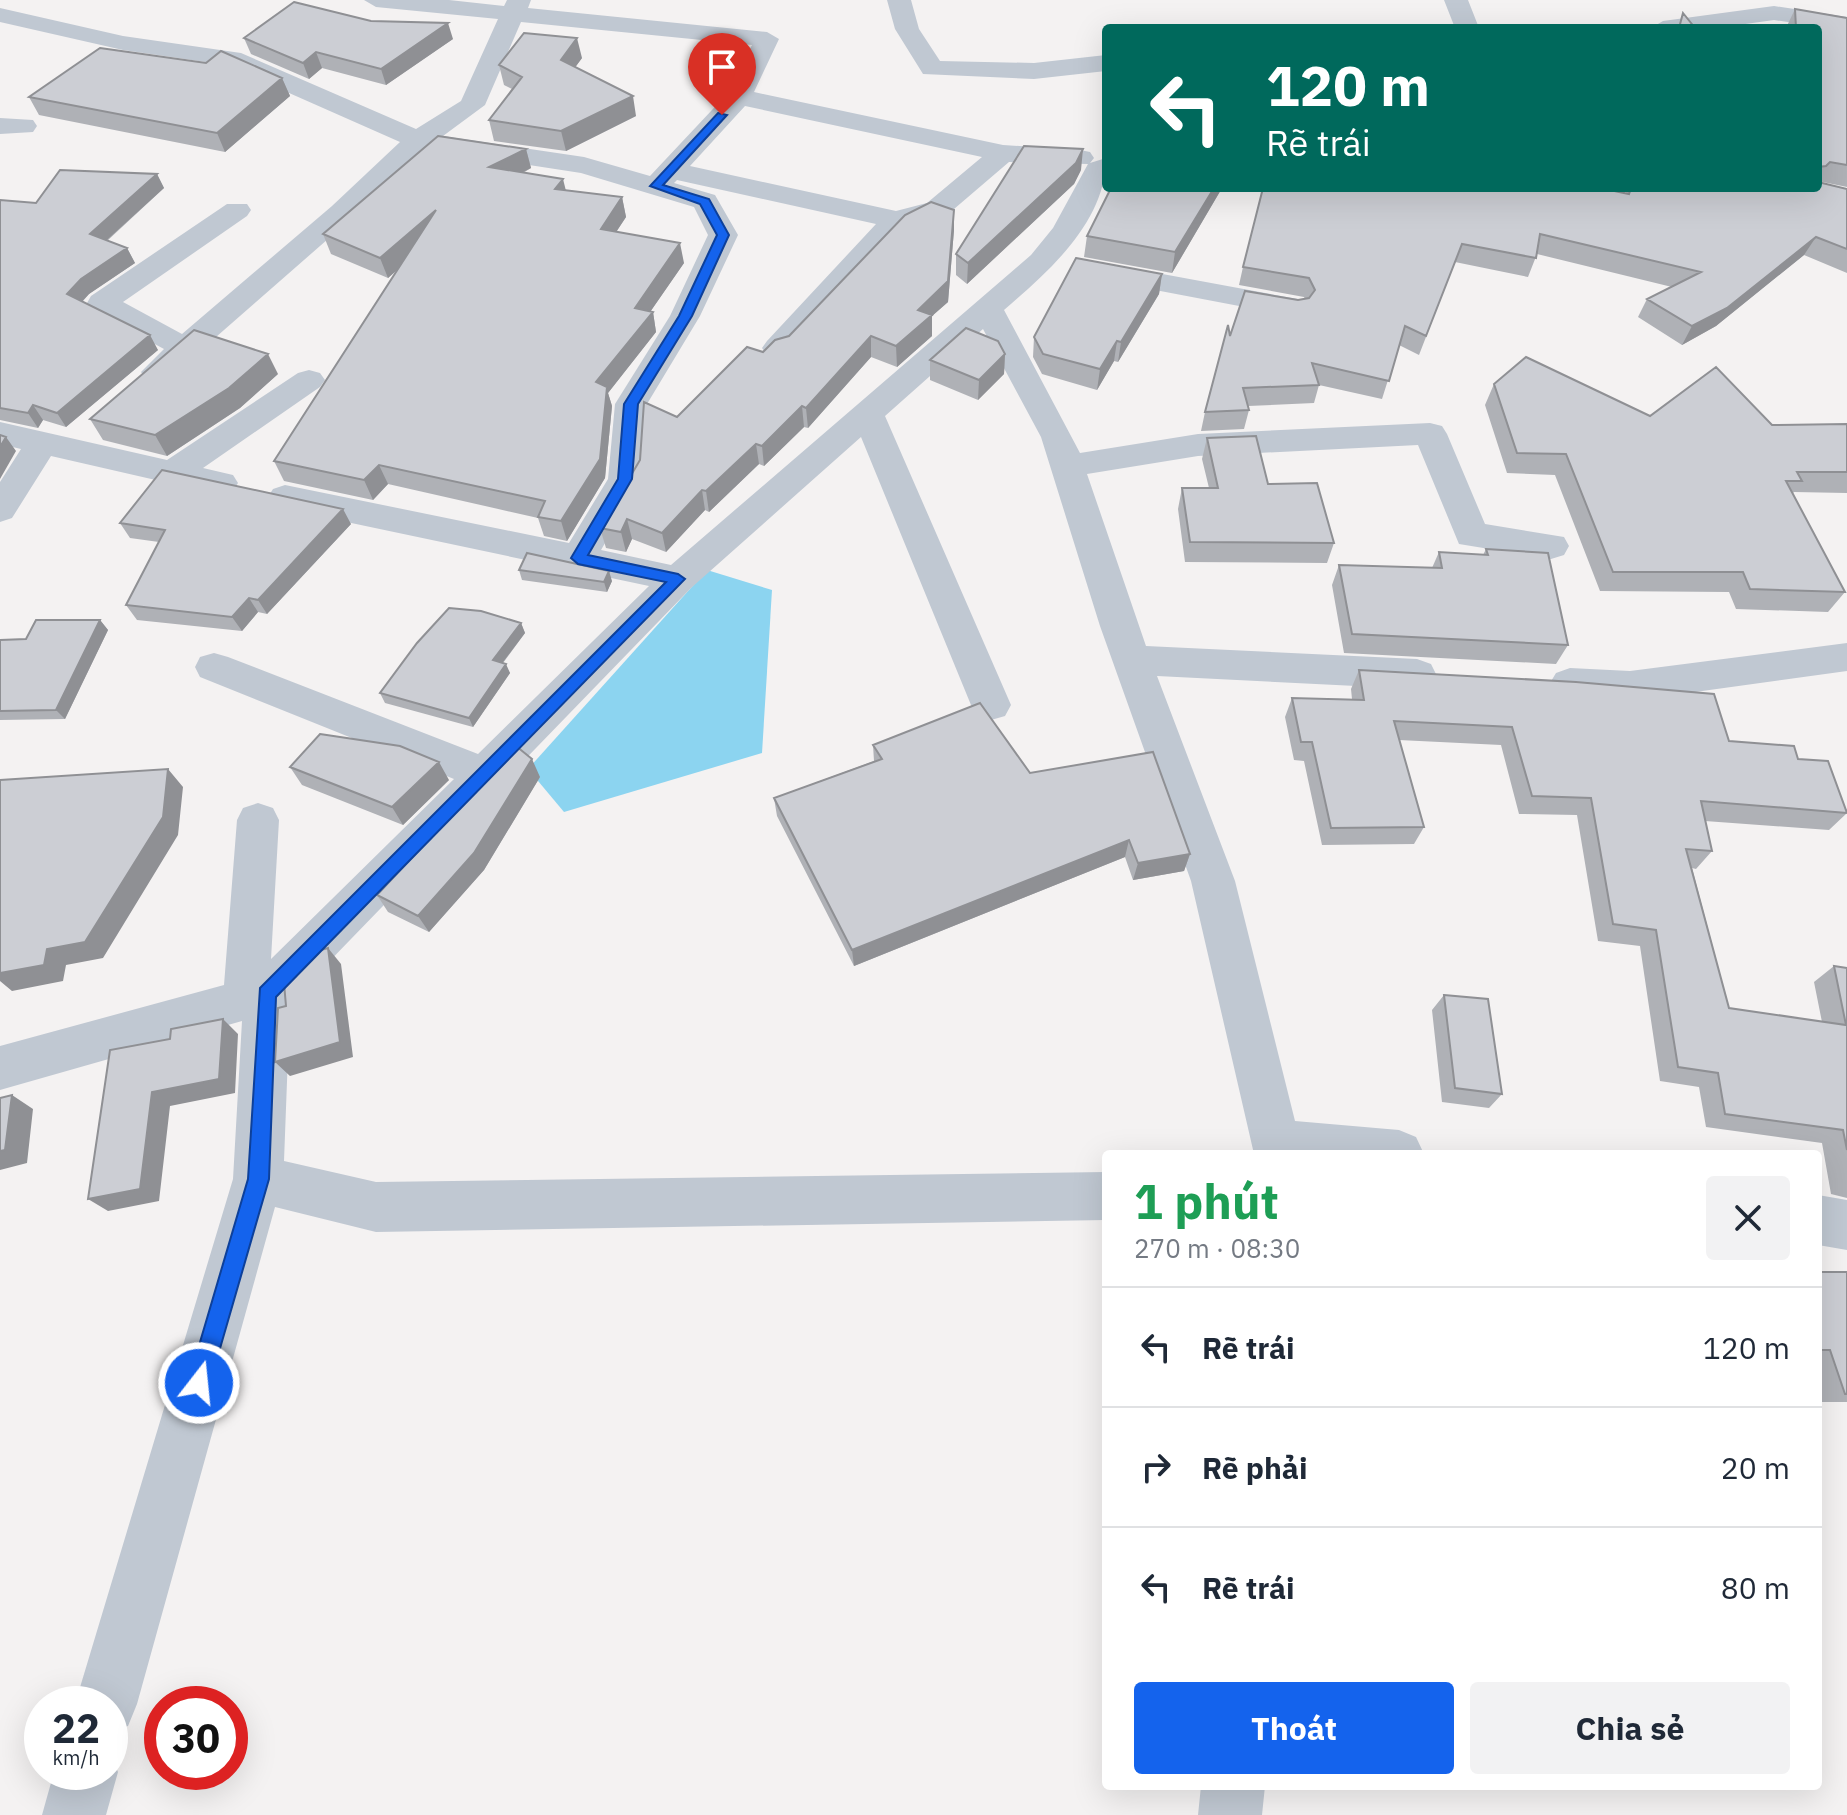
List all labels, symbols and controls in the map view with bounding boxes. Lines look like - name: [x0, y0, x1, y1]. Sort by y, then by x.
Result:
- pin: [688, 33, 756, 115]
- icon: arrive: [700, 45, 744, 89]
- text: 120 m: [1266, 49, 1430, 121]
- icon: left: [1134, 56, 1238, 160]
- text: Rẽ trái: [1266, 119, 1371, 166]
- text: 1 phút: [1134, 1170, 1279, 1232]
- button: close: [1706, 1176, 1790, 1260]
- text: 270 m · 08:30: [1134, 1231, 1300, 1265]
- icon: left: [1134, 1325, 1178, 1369]
- text: Rẽ trái: [1202, 1328, 1295, 1367]
- text: 120 m: [1703, 1328, 1790, 1367]
- position arrow: [157, 1341, 241, 1425]
- icon: right: [1134, 1445, 1178, 1489]
- text: Rẽ phải: [1202, 1448, 1307, 1487]
- text: 20 m: [1721, 1448, 1790, 1487]
- icon: left: [1134, 1565, 1178, 1609]
- text: Rẽ trái: [1202, 1568, 1295, 1607]
- text: 80 m: [1721, 1568, 1790, 1607]
- button: Thoát: [1134, 1682, 1454, 1774]
- button: Chia sẻ: [1470, 1682, 1790, 1774]
- speed limit sign: 30: [144, 1686, 248, 1790]
- text: 22: [52, 1702, 100, 1754]
- text: km/h: [52, 1744, 100, 1771]

